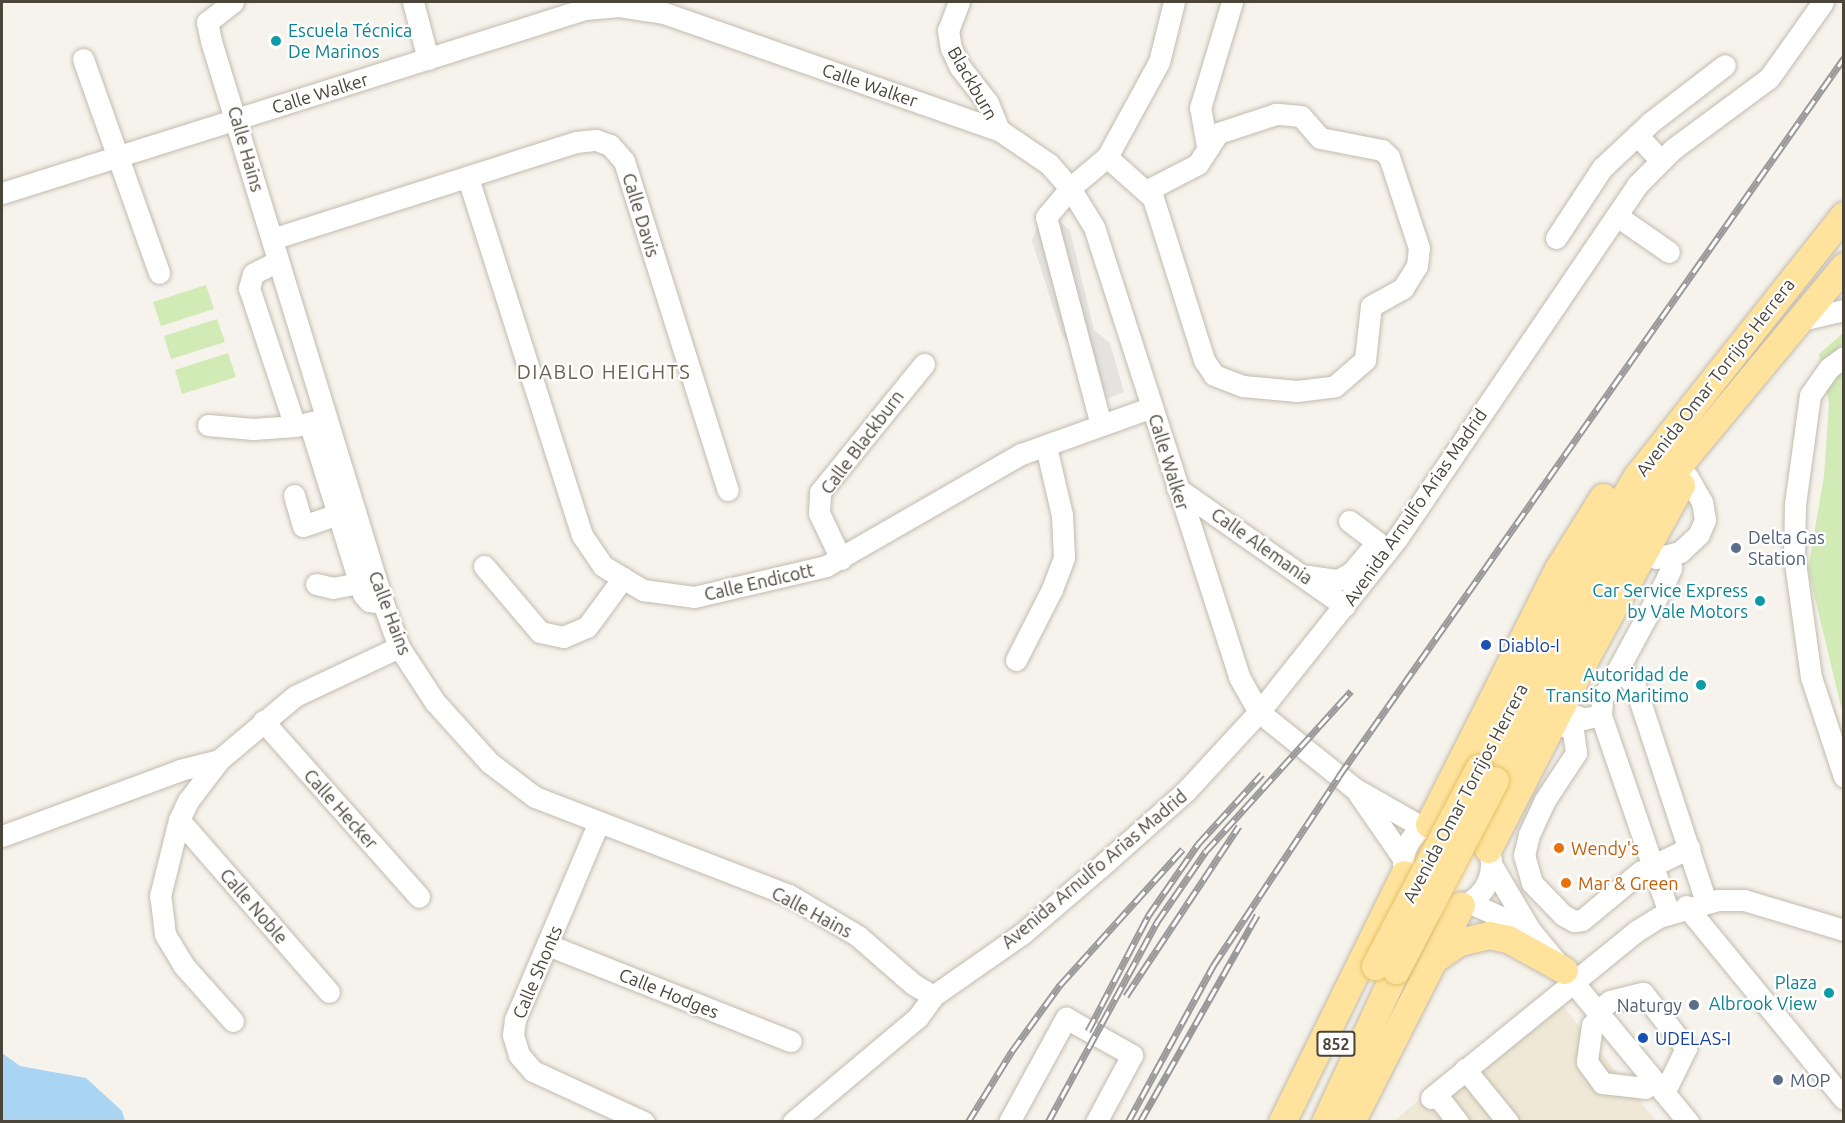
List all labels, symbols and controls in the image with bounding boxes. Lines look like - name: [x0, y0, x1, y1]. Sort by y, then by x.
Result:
- place label: Escuela Técnica De Marinos: [288, 20, 412, 63]
- marker: Escuela Técnica De Marinos: [269, 34, 283, 48]
- street label: Blackburn: [943, 43, 1003, 123]
- street label: Calle Walker: [819, 59, 921, 111]
- street label: Calle Walker: [269, 68, 371, 118]
- street label: Calle Hains: [223, 104, 269, 194]
- street label: Calle Davis: [618, 170, 664, 260]
- street label: Avenida Omar Torrijos Herrera: [1631, 274, 1799, 480]
- district label: DIABLO HEIGHTS: [517, 359, 691, 383]
- street label: Calle Blackburn: [816, 386, 908, 498]
- street label: Avenida Arnulfo Arias Madrid: [1339, 404, 1491, 610]
- street label: Calle Walker: [1144, 411, 1194, 513]
- street label: Calle Alemania: [1207, 503, 1317, 589]
- place label: Delta Gas Station: [1748, 527, 1825, 570]
- marker: Delta Gas Station: [1729, 541, 1743, 555]
- street label: Calle Endicott: [702, 559, 816, 605]
- street label: Calle Hains: [364, 568, 416, 658]
- place label: Car Service Express by Vale Motors: [1592, 580, 1748, 622]
- marker: Car Service Express by Vale Motors: [1753, 594, 1767, 608]
- place label: Diablo-I: [1498, 634, 1560, 656]
- marker: Diablo-I: [1479, 638, 1493, 652]
- place label: Autoridad de Transito Maritimo: [1546, 664, 1689, 706]
- marker: Autoridad de Transito Maritimo: [1694, 678, 1708, 692]
- street label: Avenida Omar Torrijos Herrera: [1398, 680, 1532, 906]
- street label: Calle Hecker: [299, 765, 383, 853]
- street label: Avenida Arnulfo Arias Madrid: [997, 785, 1191, 953]
- place label: Wendy's: [1571, 837, 1639, 859]
- marker: Wendy's: [1552, 841, 1566, 855]
- street label: Calle Noble: [216, 864, 292, 948]
- place label: Mar & Green: [1578, 872, 1679, 894]
- marker: Mar & Green: [1559, 876, 1573, 890]
- street label: Calle Hains: [768, 882, 856, 942]
- street label: Calle Shonts: [508, 922, 566, 1022]
- street label: Calle Hodges: [616, 963, 722, 1023]
- place label: Plaza Albrook View: [1709, 972, 1817, 1014]
- marker: Plaza Albrook View: [1822, 986, 1836, 1000]
- place label: Naturgy: [1617, 994, 1682, 1016]
- marker: Naturgy: [1687, 998, 1701, 1012]
- place label: UDELAS-I: [1655, 1027, 1731, 1049]
- road number: 852: [1315, 1031, 1357, 1057]
- marker: UDELAS-I: [1636, 1031, 1650, 1045]
- place label: MOP: [1790, 1069, 1830, 1091]
- marker: MOP: [1771, 1073, 1785, 1087]

